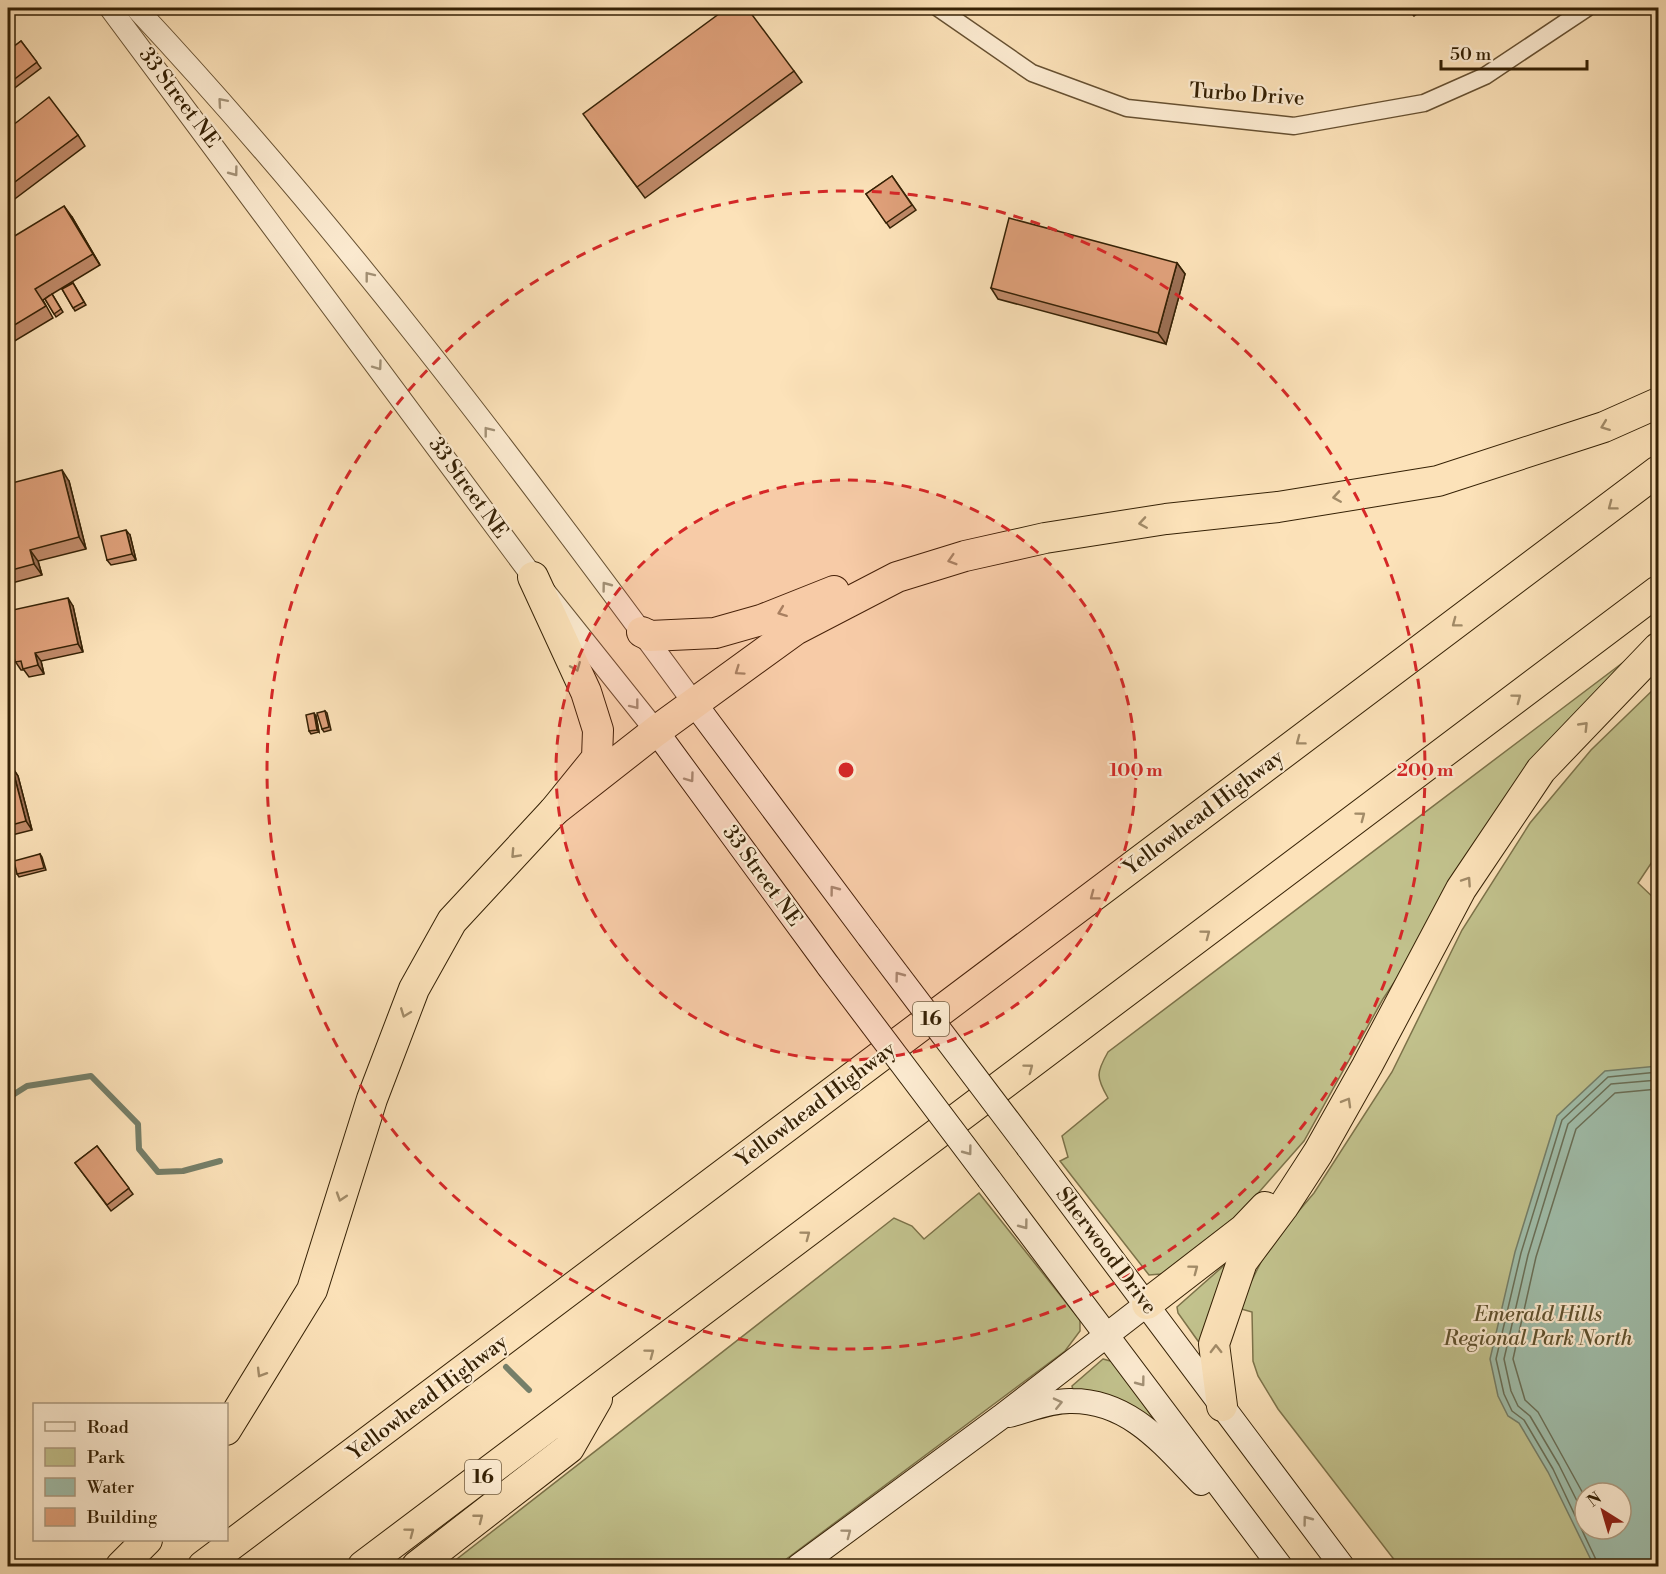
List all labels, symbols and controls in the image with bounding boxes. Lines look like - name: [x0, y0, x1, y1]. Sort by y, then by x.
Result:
- scale bar: [1441, 33, 1586, 71]
- street label: 33 Street NE: [133, 43, 225, 153]
- text: 50 m: [1450, 43, 1492, 66]
- street label: Turbo Drive: [1188, 78, 1306, 112]
- one-way arrow: [218, 98, 229, 109]
- one-way arrow: [227, 165, 238, 176]
- one-way arrow: [365, 272, 376, 283]
- one-way arrow: [371, 359, 382, 370]
- one-way arrow: [1600, 419, 1611, 431]
- one-way arrow: [484, 426, 495, 437]
- street label: 33 Street NE: [423, 432, 513, 544]
- one-way arrow: [1332, 491, 1341, 503]
- one-way arrow: [1607, 499, 1618, 510]
- one-way arrow: [1139, 516, 1148, 528]
- one-way arrow: [947, 553, 958, 565]
- one-way arrow: [603, 581, 614, 592]
- one-way arrow: [777, 604, 788, 617]
- one-way arrow: [1452, 616, 1463, 627]
- one-way arrow: [569, 661, 581, 672]
- one-way arrow: [734, 663, 745, 674]
- one-way arrow: [1510, 695, 1521, 706]
- one-way arrow: [627, 698, 638, 709]
- one-way arrow: [1576, 722, 1587, 733]
- one-way arrow: [1296, 733, 1307, 744]
- street label: Yellowhead Highway: [1118, 744, 1290, 882]
- text: 100 m: [1109, 759, 1163, 782]
- text: 200 m: [1397, 759, 1454, 782]
- centre of rings: [836, 760, 856, 780]
- one-way arrow: [683, 772, 694, 783]
- one-way arrow: [1355, 812, 1366, 823]
- street label: 33 Street NE: [717, 820, 807, 932]
- one-way arrow: [511, 847, 522, 858]
- one-way arrow: [1459, 877, 1471, 887]
- one-way arrow: [830, 886, 841, 897]
- one-way arrow: [1090, 888, 1101, 899]
- one-way arrow: [1199, 930, 1210, 941]
- one-way arrow: [896, 972, 907, 983]
- road number: 16: [913, 1002, 949, 1036]
- one-way arrow: [399, 1007, 412, 1018]
- street label: Yellowhead Highway: [730, 1036, 902, 1174]
- one-way arrow: [1022, 1064, 1033, 1075]
- one-way arrow: [1339, 1098, 1351, 1108]
- one-way arrow: [961, 1145, 972, 1156]
- street label: Sherwood Drive: [1050, 1182, 1162, 1320]
- one-way arrow: [336, 1191, 348, 1202]
- one-way arrow: [1016, 1219, 1027, 1230]
- one-way arrow: [799, 1232, 810, 1243]
- one-way arrow: [1187, 1265, 1198, 1276]
- park label: Emerald Hills Regional Park North: [1443, 1302, 1633, 1352]
- street label: Yellowhead Highway: [342, 1329, 514, 1467]
- one-way arrow: [1209, 1344, 1222, 1353]
- one-way arrow: [643, 1349, 654, 1360]
- one-way arrow: [257, 1367, 268, 1377]
- one-way arrow: [1134, 1375, 1145, 1386]
- one-way arrow: [1052, 1398, 1062, 1411]
- legend: [33, 1403, 228, 1541]
- text: Road: [87, 1416, 130, 1439]
- text: Park: [87, 1446, 126, 1469]
- road number: 16: [465, 1460, 501, 1494]
- text: Water: [86, 1476, 135, 1499]
- north arrow: [1573, 1481, 1633, 1541]
- text: N: [1584, 1488, 1606, 1512]
- text: Building: [86, 1506, 158, 1529]
- one-way arrow: [473, 1514, 484, 1525]
- one-way arrow: [1303, 1515, 1314, 1526]
- one-way arrow: [404, 1528, 415, 1539]
- one-way arrow: [840, 1529, 851, 1540]

